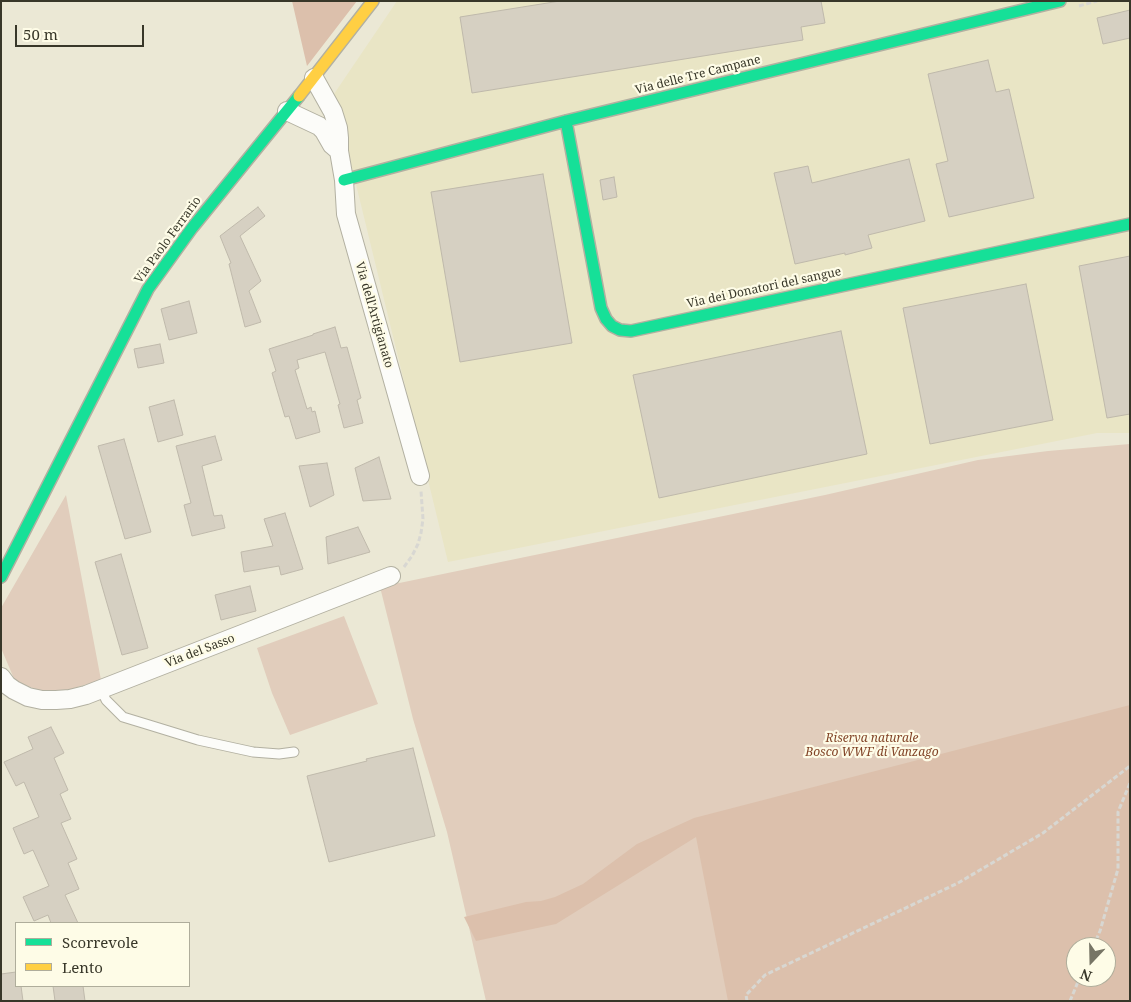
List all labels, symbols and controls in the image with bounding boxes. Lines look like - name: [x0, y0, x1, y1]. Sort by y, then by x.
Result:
- scale bar: [18, 15, 146, 47]
- text: 50 m: [23, 24, 58, 44]
- street label: Via delle Tre Campane: [634, 52, 762, 98]
- street label: Via Paolo Ferrario: [132, 194, 204, 286]
- street label: Via dell'Artigianato: [352, 260, 396, 370]
- street label: Via dei Donatori del sangue: [685, 265, 843, 311]
- street label: Via del Sasso: [163, 631, 237, 671]
- park label: Riserva naturale Bosco WWF di Vanzago: [805, 732, 939, 760]
- legend: [15, 922, 190, 987]
- text: Scorrevole: [62, 932, 138, 952]
- north arrow: [1066, 937, 1116, 987]
- text: Lento: [62, 957, 103, 977]
- text: N: [1077, 965, 1094, 986]

